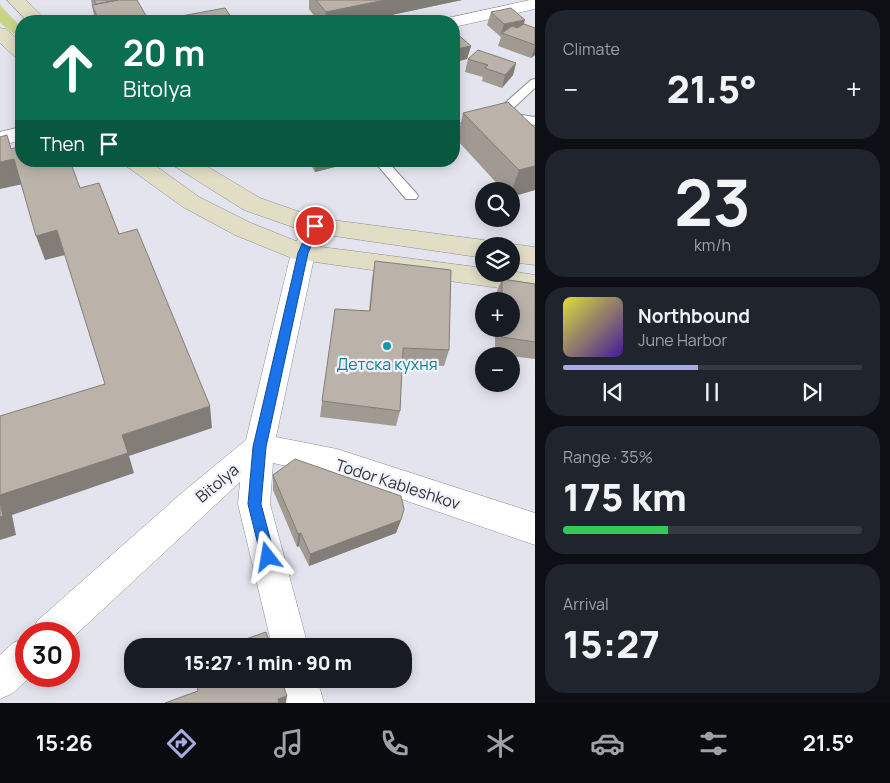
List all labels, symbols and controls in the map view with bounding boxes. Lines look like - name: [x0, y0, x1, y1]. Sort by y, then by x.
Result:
- text: 20 m: [123, 29, 205, 77]
- icon: ahead: [40, 35, 105, 100]
- text: Climate: [563, 38, 620, 60]
- text: 21.5°: [667, 62, 757, 114]
- text: −: [563, 70, 578, 108]
- text: +: [846, 70, 862, 108]
- text: Bitolya: [123, 74, 192, 104]
- icon: arrive: [95, 130, 123, 158]
- text: Then: [40, 131, 85, 157]
- text: 23: [674, 157, 751, 246]
- map controls: [475, 182, 520, 392]
- button: search: [475, 182, 520, 227]
- pin: [294, 205, 336, 247]
- icon: arrive: [301, 212, 329, 240]
- text: km/h: [694, 234, 731, 256]
- button: layers: [475, 237, 520, 282]
- button: +: [475, 292, 520, 337]
- text: Northbound: [638, 303, 750, 329]
- text: June Harbor: [638, 329, 727, 351]
- marker: Детска кухня: [381, 340, 393, 352]
- button: −: [475, 347, 520, 392]
- place label: Детска кухня: [337, 353, 437, 375]
- icon: previous: [599, 378, 627, 406]
- icon: pause: [698, 378, 726, 406]
- icon: next: [798, 378, 826, 406]
- text: Range · 35%: [563, 446, 653, 468]
- street label: Todor Kableshkov: [333, 454, 463, 514]
- street label: Bitolya: [191, 459, 243, 507]
- text: 175 km: [563, 470, 687, 522]
- position arrow: [241, 530, 293, 582]
- text: Arrival: [563, 593, 609, 615]
- text: 15:27: [563, 617, 660, 669]
- speed limit sign: 30: [15, 622, 80, 687]
- text: 15:27 · 1 min · 90 m: [184, 650, 352, 676]
- icon: directions: [164, 726, 199, 761]
- icon: music: [271, 726, 306, 761]
- icon: phone: [377, 726, 412, 761]
- icon: climate: [483, 726, 518, 761]
- icon: car: [590, 726, 625, 761]
- icon: filters: [696, 726, 731, 761]
- text: 15:26: [36, 728, 93, 758]
- text: 21.5°: [803, 728, 854, 758]

